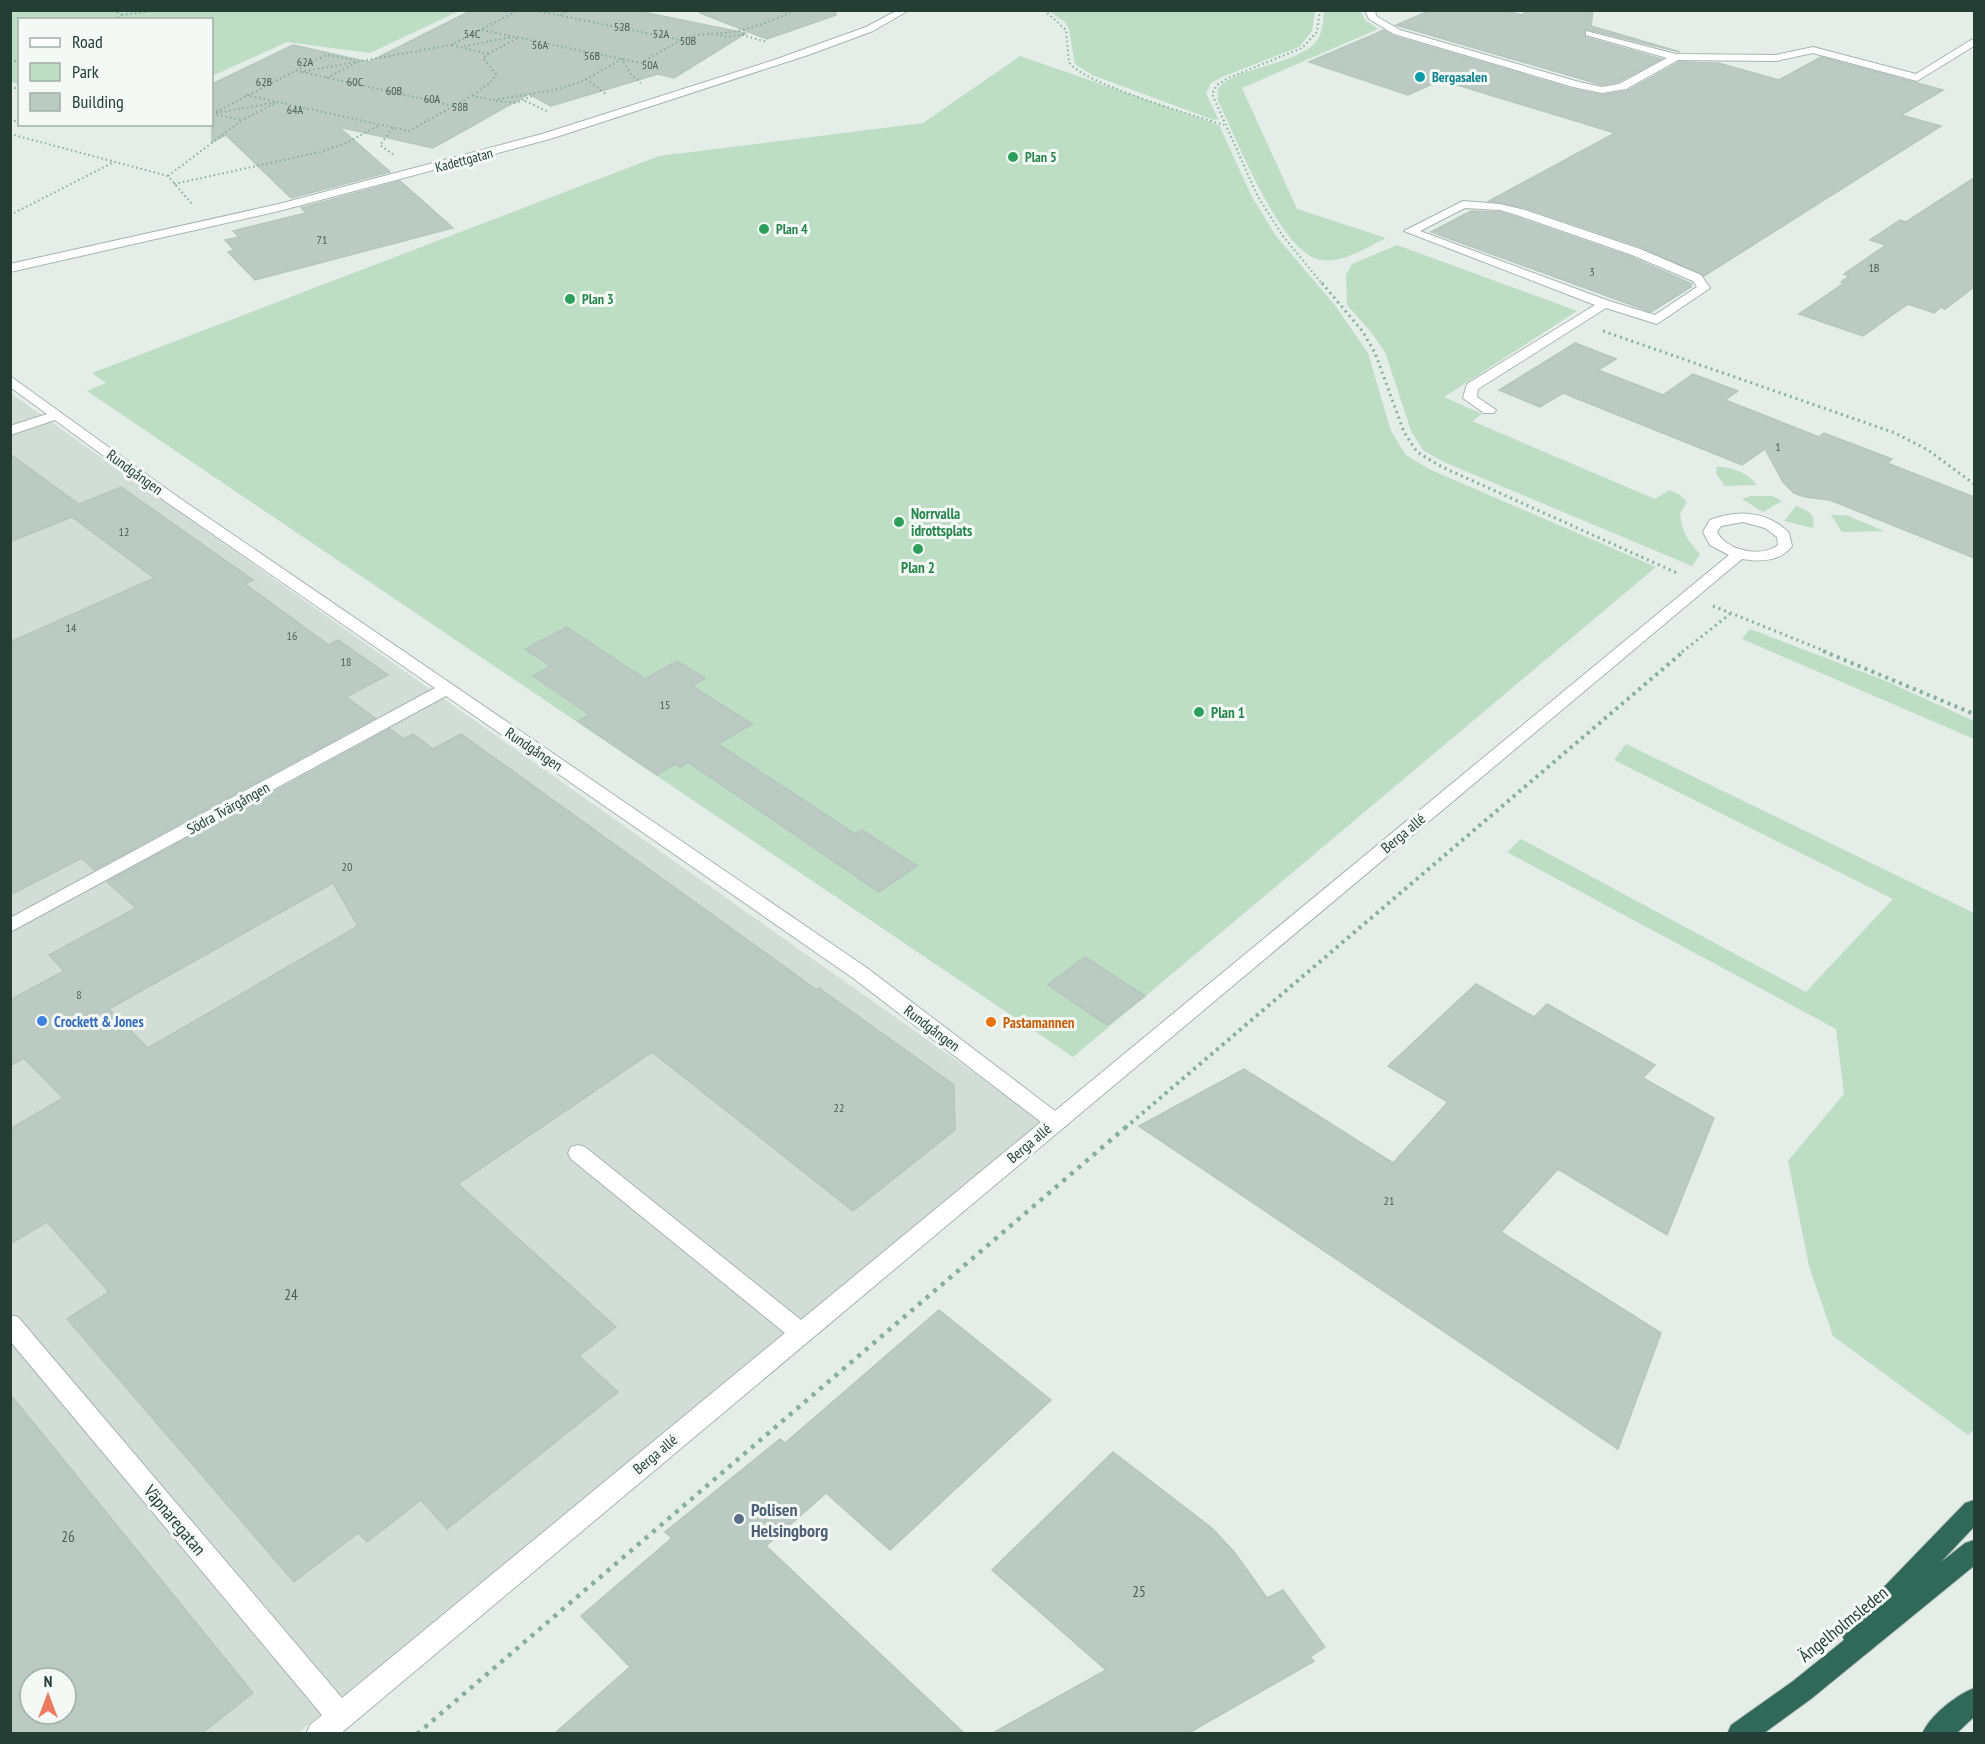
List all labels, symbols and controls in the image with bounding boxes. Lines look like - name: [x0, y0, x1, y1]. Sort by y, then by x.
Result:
- legend: [18, 18, 213, 126]
- house number: 52B: [614, 19, 631, 34]
- house number: 54C: [464, 26, 481, 41]
- house number: 52A: [653, 26, 670, 41]
- text: Road: [72, 30, 103, 53]
- house number: 50B: [680, 33, 697, 48]
- house number: 56A: [532, 37, 549, 52]
- house number: 56B: [584, 48, 601, 63]
- house number: 62A: [297, 54, 314, 69]
- house number: 50A: [642, 57, 659, 72]
- text: Park: [72, 60, 99, 83]
- place label: Bergasalen: [1432, 68, 1487, 86]
- marker: Bergasalen: [1413, 70, 1427, 84]
- house number: 62B: [256, 74, 273, 89]
- house number: 60C: [347, 74, 364, 89]
- house number: 60B: [386, 83, 403, 98]
- text: Building: [72, 90, 124, 113]
- house number: 60A: [424, 91, 441, 106]
- house number: 58B: [452, 99, 469, 114]
- house number: 64A: [287, 102, 304, 117]
- street label: Kadettgatan: [433, 144, 495, 176]
- place label: Plan 5: [1025, 148, 1057, 166]
- marker: Plan 5: [1006, 150, 1020, 164]
- place label: Plan 4: [776, 220, 808, 238]
- marker: Plan 4: [757, 222, 771, 236]
- house number: 71: [317, 232, 327, 247]
- house number: 1B: [1868, 260, 1880, 275]
- house number: 3: [1589, 264, 1595, 279]
- place label: Plan 3: [582, 290, 614, 308]
- marker: Plan 3: [563, 292, 577, 306]
- house number: 1: [1775, 439, 1781, 454]
- street label: Rundgången: [103, 445, 167, 499]
- place label: Norrvalla idrottsplats: [911, 504, 972, 540]
- marker: Norrvalla idrottsplats: [892, 515, 906, 529]
- house number: 12: [119, 524, 129, 539]
- marker: Plan 2: [911, 542, 925, 556]
- place label: Plan 2: [901, 558, 935, 577]
- house number: 14: [66, 620, 77, 635]
- house number: 16: [287, 628, 297, 643]
- house number: 18: [341, 654, 351, 669]
- house number: 15: [660, 697, 670, 712]
- place label: Plan 1: [1211, 703, 1245, 722]
- marker: Plan 1: [1192, 705, 1206, 719]
- street label: Rundgången: [502, 723, 566, 775]
- street label: Södra Tvärgången: [183, 777, 273, 839]
- street label: Berga allé: [1377, 809, 1429, 857]
- house number: 20: [342, 859, 352, 874]
- house number: 8: [76, 987, 82, 1002]
- street label: Rundgången: [900, 1001, 964, 1055]
- place label: Crockett & Jones: [54, 1012, 144, 1031]
- place label: Pastamannen: [1003, 1013, 1075, 1032]
- marker: Crockett & Jones: [35, 1014, 49, 1028]
- marker: Pastamannen: [984, 1015, 998, 1029]
- house number: 22: [834, 1100, 844, 1115]
- street label: Berga allé: [1003, 1119, 1055, 1167]
- house number: 21: [1384, 1193, 1394, 1208]
- house number: 24: [284, 1285, 298, 1304]
- street label: Berga allé: [629, 1430, 681, 1478]
- street label: Väpnaregatan: [138, 1479, 211, 1560]
- place label: Polisen Helsingborg: [751, 1498, 828, 1542]
- marker: Polisen Helsingborg: [732, 1512, 746, 1526]
- house number: 26: [61, 1527, 75, 1546]
- street label: Ängelholmsleden: [1794, 1581, 1892, 1667]
- house number: 25: [1132, 1582, 1146, 1601]
- north arrow: [18, 1666, 78, 1726]
- text: N: [44, 1671, 52, 1691]

